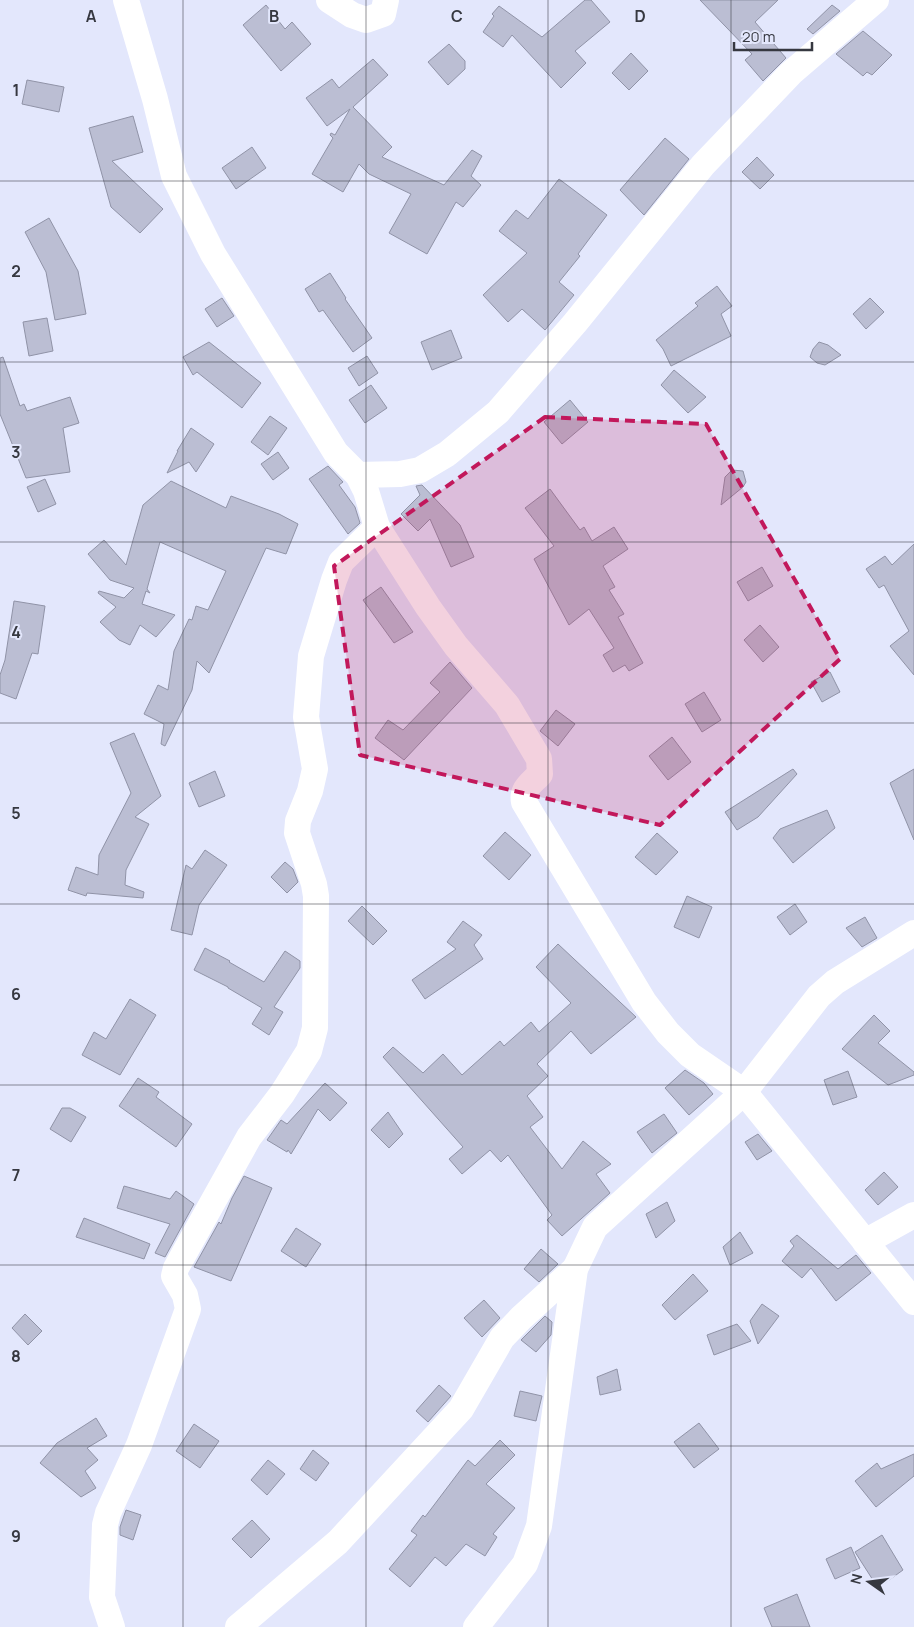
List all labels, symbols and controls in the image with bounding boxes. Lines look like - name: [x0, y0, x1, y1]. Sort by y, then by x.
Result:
- text: A: [86, 5, 97, 27]
- text: B: [269, 5, 279, 27]
- text: C: [451, 5, 463, 27]
- text: D: [634, 5, 646, 27]
- scale bar: [734, 20, 812, 52]
- text: 20 m: [742, 26, 775, 47]
- text: 1: [12, 79, 20, 101]
- text: 2: [11, 260, 21, 282]
- text: 3: [11, 441, 21, 463]
- text: 4: [11, 621, 21, 643]
- text: 5: [11, 802, 21, 824]
- text: 6: [11, 983, 21, 1005]
- text: 7: [12, 1164, 20, 1186]
- text: 8: [11, 1345, 21, 1367]
- text: 9: [11, 1525, 21, 1547]
- north arrow: [844, 1557, 894, 1607]
- text: N: [845, 1572, 866, 1586]

